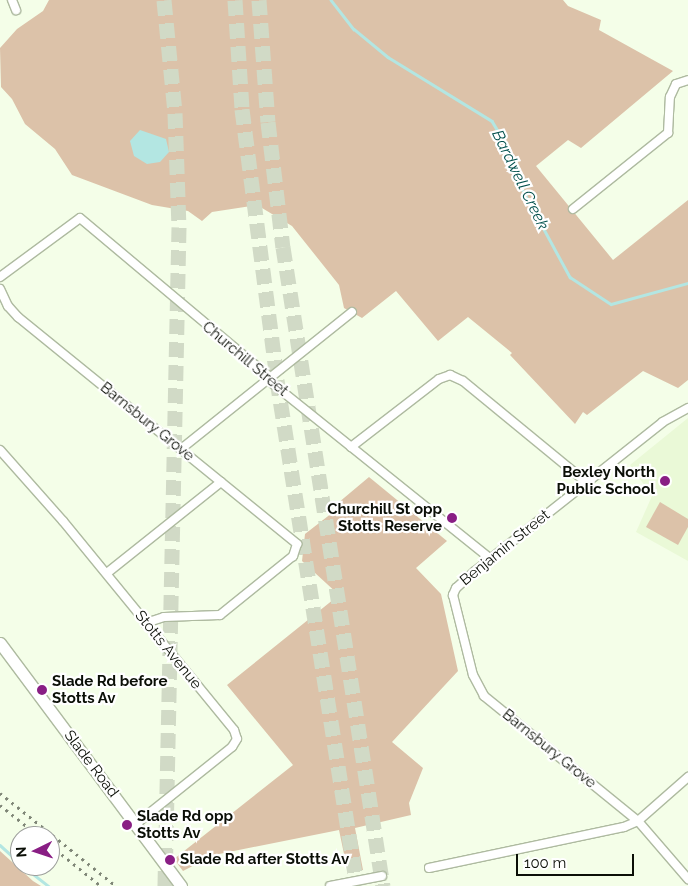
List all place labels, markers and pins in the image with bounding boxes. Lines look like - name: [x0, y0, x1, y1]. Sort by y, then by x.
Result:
- place label: Bexley North Public School: [557, 463, 655, 498]
- marker: Bexley North Public School: [659, 475, 671, 487]
- place label: Churchill St opp Stotts Reserve: [327, 500, 442, 535]
- marker: Churchill St opp Stotts Reserve: [446, 512, 458, 524]
- place label: Slade Rd before Stotts Av: [52, 672, 168, 707]
- marker: Slade Rd before Stotts Av: [36, 684, 48, 696]
- place label: Slade Rd opp Stotts Av: [137, 807, 233, 842]
- marker: Slade Rd opp Stotts Av: [121, 819, 133, 831]
- place label: Slade Rd after Stotts Av: [180, 851, 350, 869]
- marker: Slade Rd after Stotts Av: [164, 854, 176, 866]

